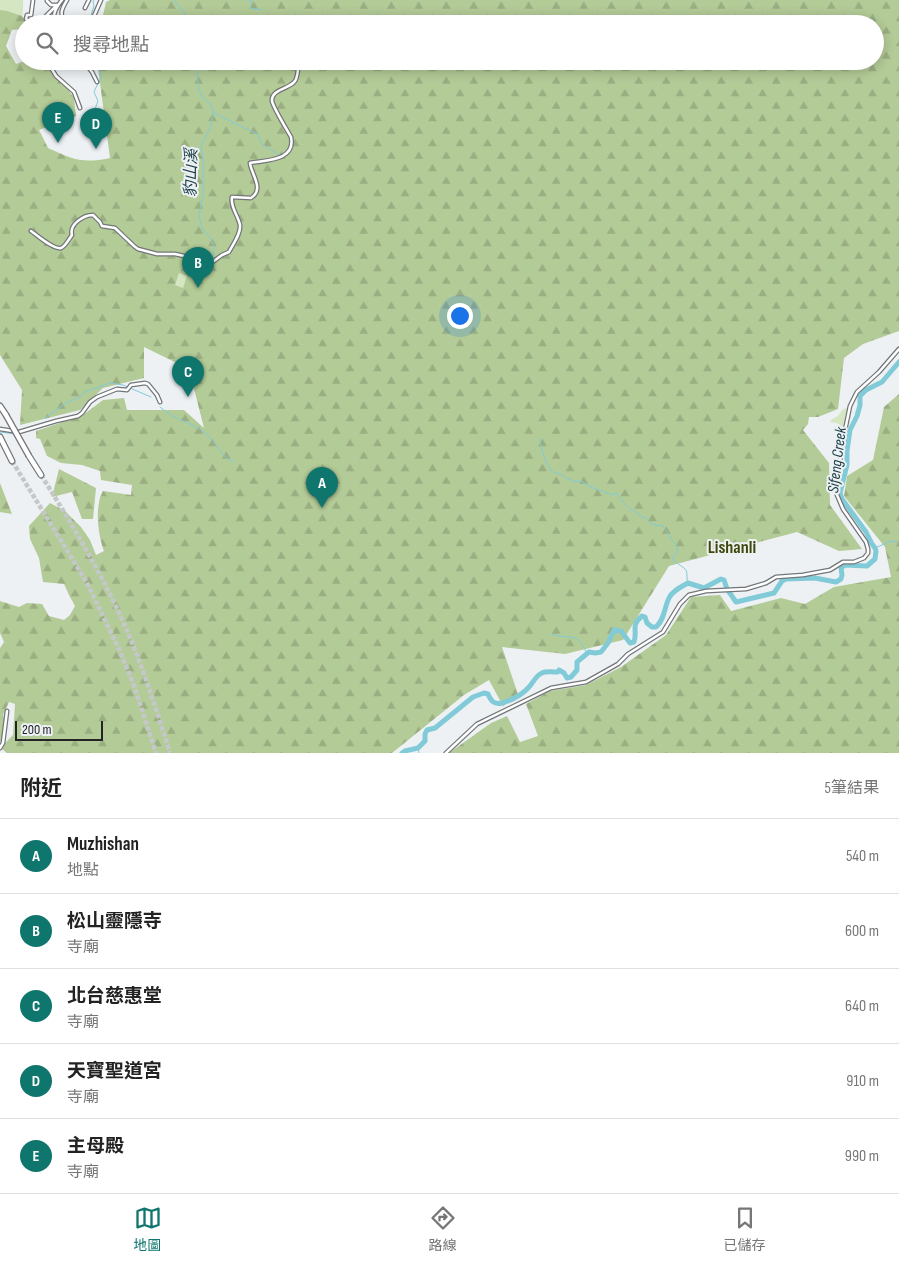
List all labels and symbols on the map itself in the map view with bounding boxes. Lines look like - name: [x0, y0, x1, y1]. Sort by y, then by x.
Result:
- pin: E: [42, 102, 74, 143]
- pin: D: [80, 108, 112, 149]
- water label: 豹山溪: [182, 147, 201, 197]
- pin: B: [182, 247, 214, 288]
- your location: [447, 303, 473, 329]
- pin: C: [172, 356, 204, 397]
- water label: Sifeng Creek: [824, 425, 851, 494]
- pin: A: [306, 467, 338, 508]
- district label: Lishanli: [708, 537, 756, 558]
- scale bar: [15, 718, 102, 741]

